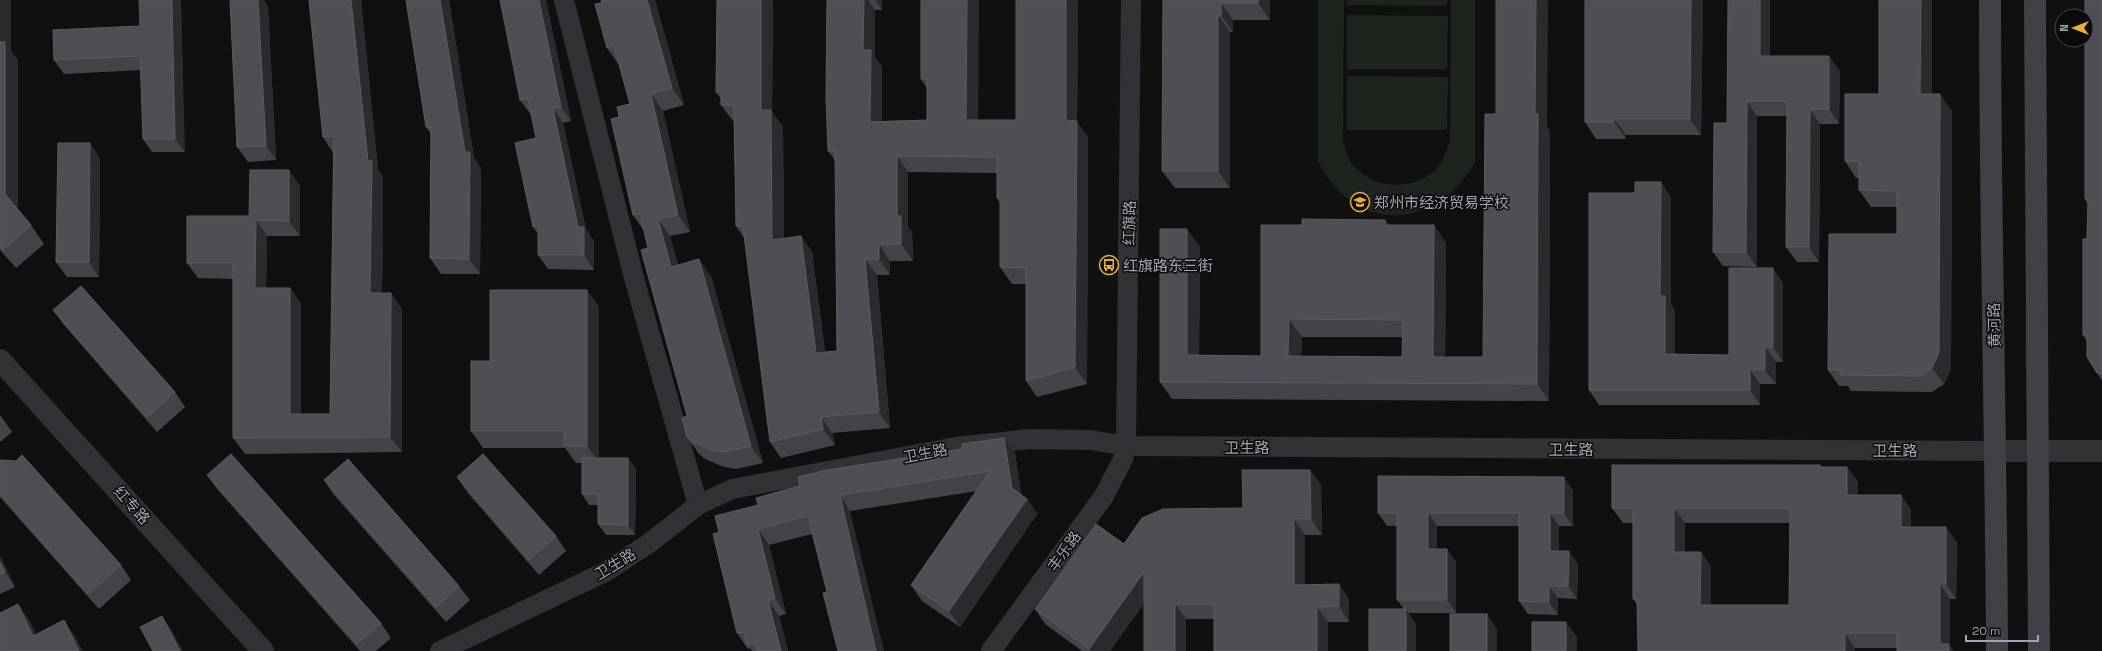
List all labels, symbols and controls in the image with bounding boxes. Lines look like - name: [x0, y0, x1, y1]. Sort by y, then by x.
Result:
- north arrow: [2054, 8, 2094, 48]
- text: N: [2057, 24, 2071, 32]
- school or university icon: 郑州市经济贸易学校: [1349, 191, 1371, 213]
- place label: 郑州市经济贸易学校: [1374, 193, 1509, 212]
- street label: 红旗路: [1119, 200, 1139, 246]
- bus stop icon: 红旗路东三街: [1098, 254, 1120, 276]
- place label: 红旗路东三街: [1123, 256, 1213, 275]
- street label: 黄河路: [1984, 302, 2004, 348]
- street label: 卫生路: [1224, 438, 1270, 457]
- street label: 卫生路: [901, 439, 949, 467]
- street label: 卫生路: [1548, 440, 1594, 459]
- street label: 卫生路: [1872, 441, 1918, 460]
- street label: 红专路: [110, 482, 154, 528]
- street label: 丰乐路: [1043, 527, 1085, 575]
- street label: 卫生路: [591, 544, 639, 584]
- scale bar: [1966, 617, 2038, 643]
- text: 20 m: [1972, 623, 2000, 639]

